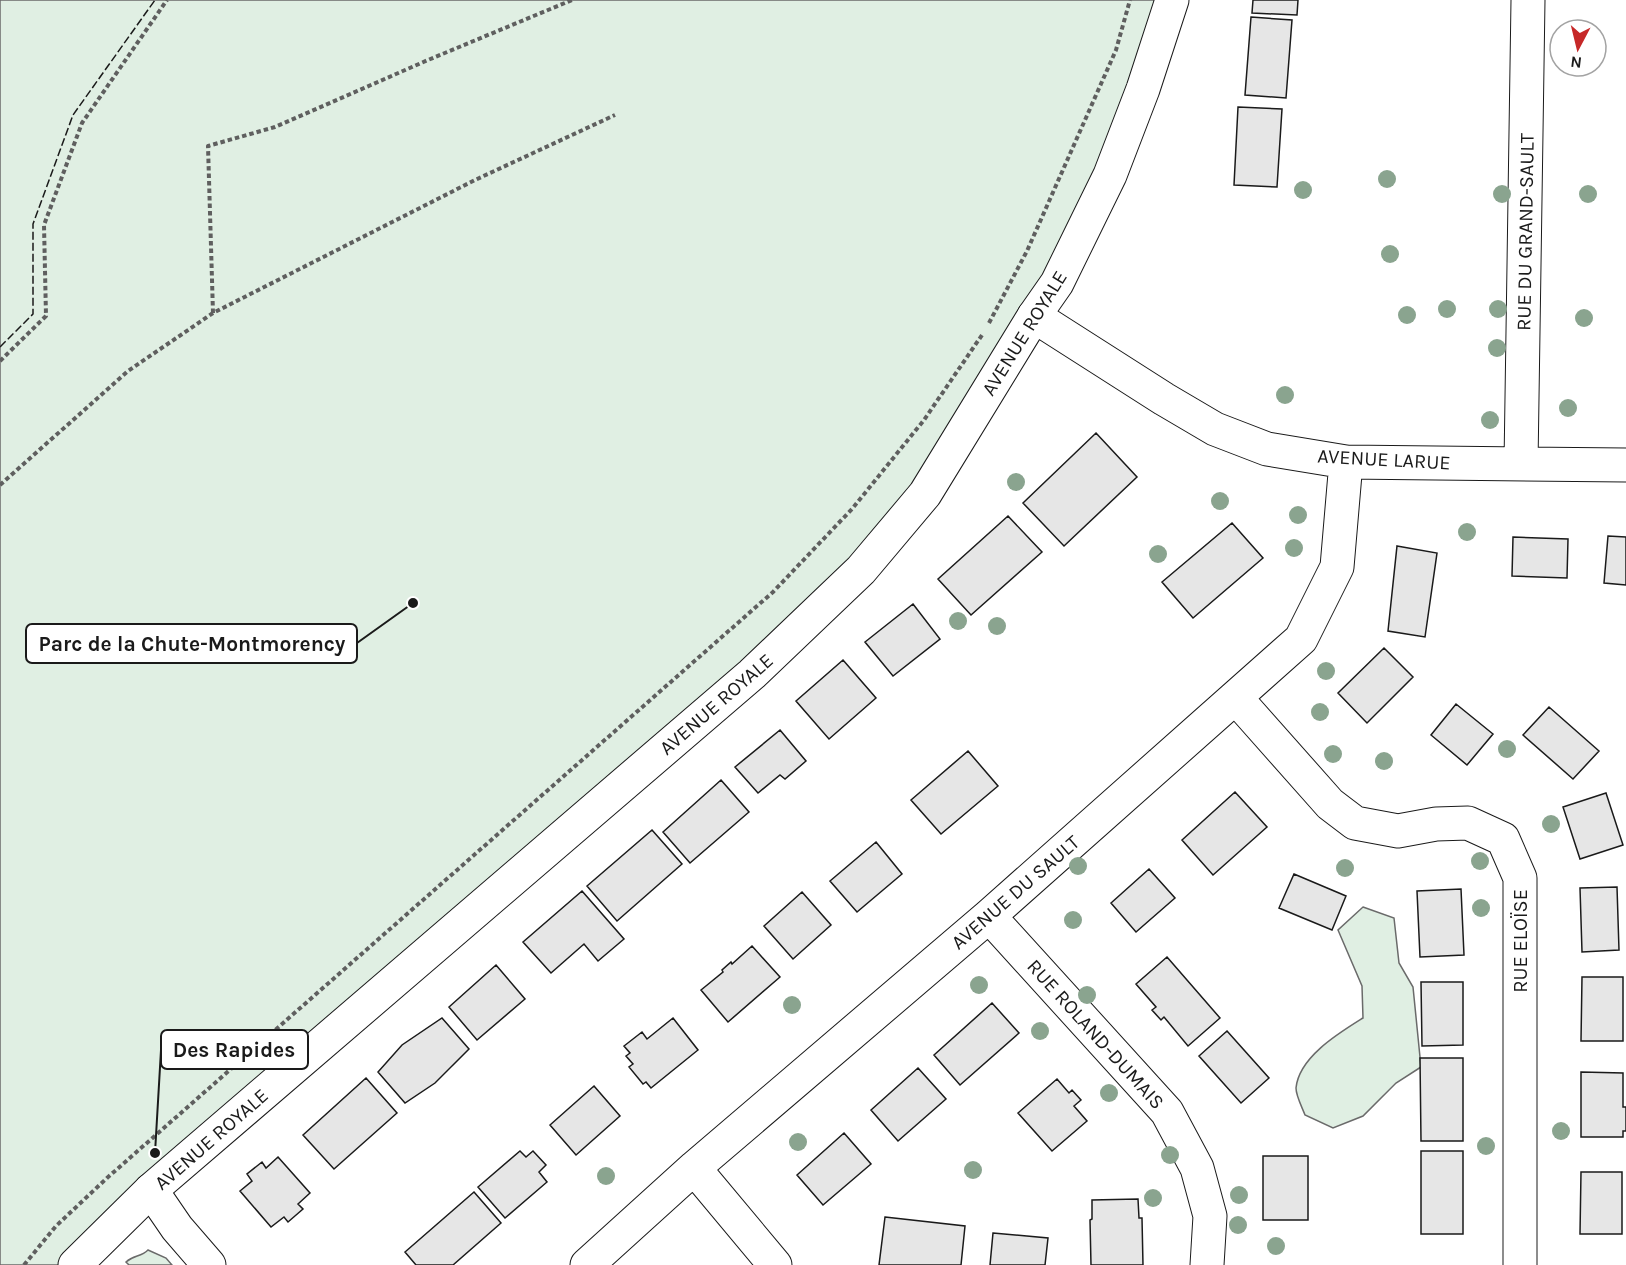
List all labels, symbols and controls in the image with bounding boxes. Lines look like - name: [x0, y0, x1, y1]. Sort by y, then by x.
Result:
- north arrow: [1548, 18, 1608, 78]
- text: N: [1569, 52, 1583, 73]
- street label: RUE DU GRAND-SAULT: [1512, 133, 1539, 331]
- street label: AVENUE ROYALE: [977, 267, 1072, 400]
- street label: AVENUE LARUE: [1317, 445, 1451, 474]
- callout: Parc de la Chute-Montmorency: [26, 624, 357, 663]
- text: Parc de la Chute-Montmorency: [39, 632, 346, 656]
- street label: AVENUE ROYALE: [655, 649, 778, 760]
- street label: AVENUE DU SAULT: [947, 830, 1084, 954]
- street label: RUE ELOÏSE: [1509, 889, 1532, 993]
- street label: RUE ROLAND-DUMAIS: [1022, 955, 1169, 1114]
- callout: Des Rapides: [161, 1030, 308, 1069]
- text: Des Rapides: [173, 1038, 295, 1062]
- street label: AVENUE ROYALE: [150, 1084, 273, 1195]

